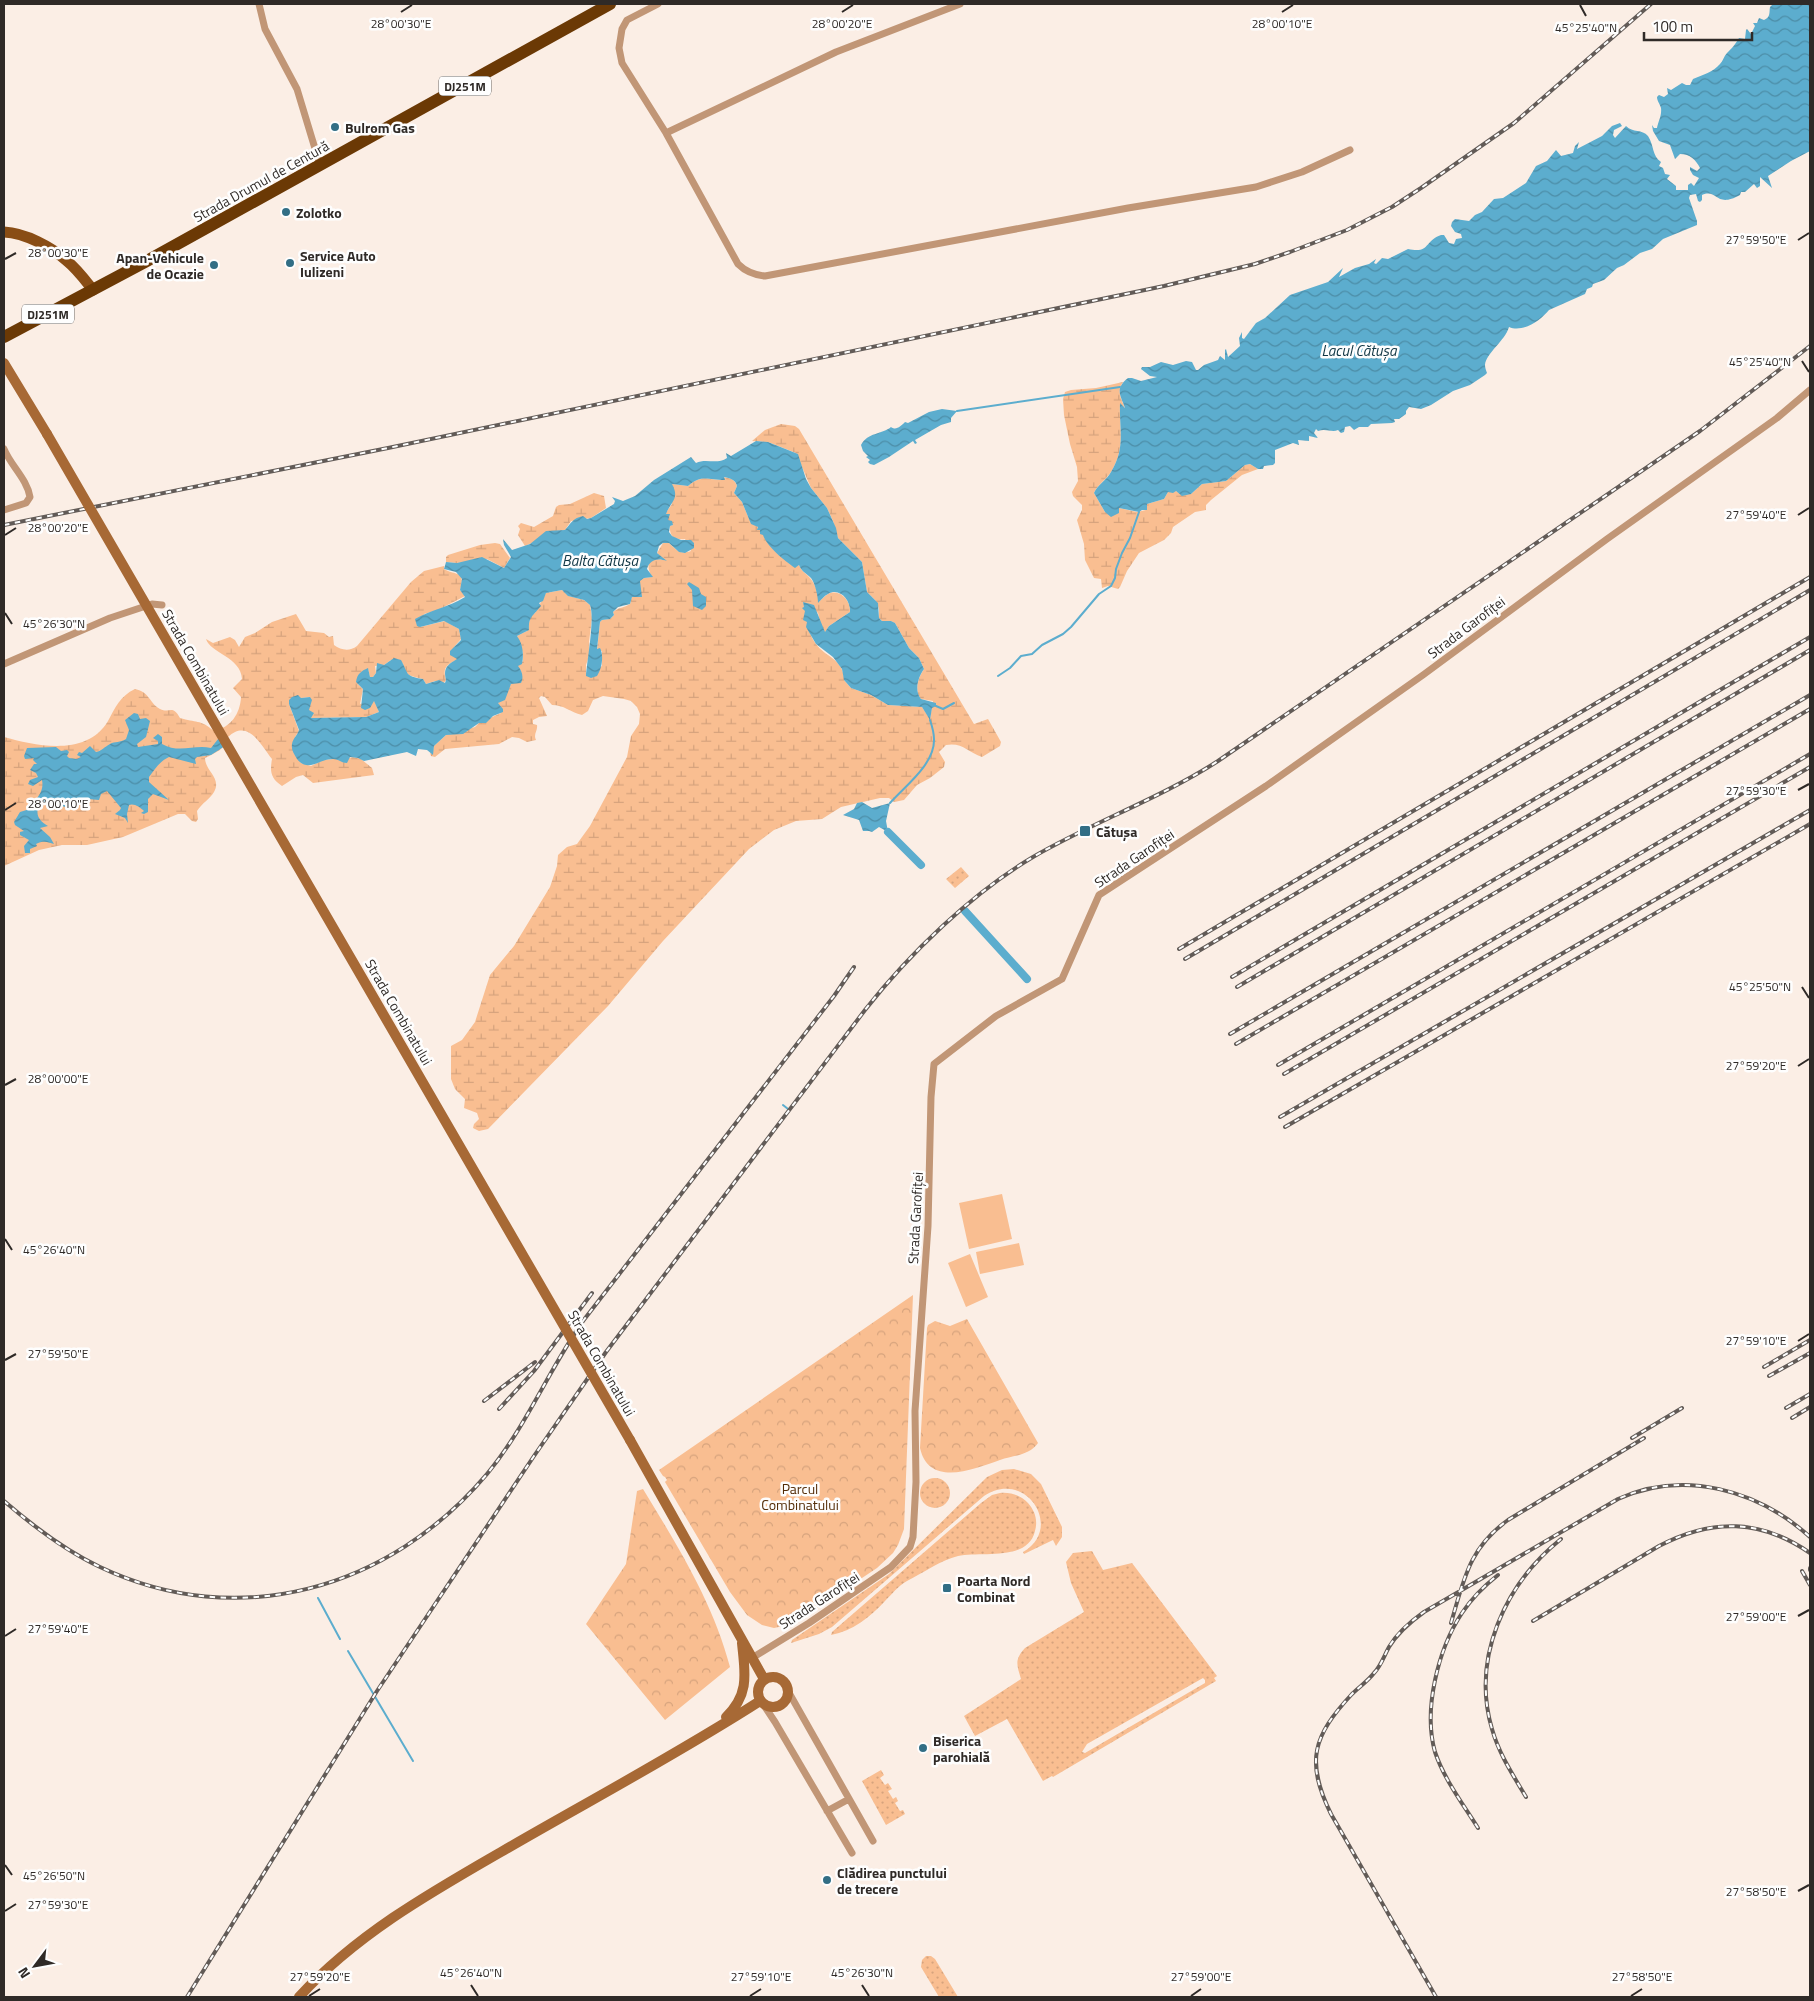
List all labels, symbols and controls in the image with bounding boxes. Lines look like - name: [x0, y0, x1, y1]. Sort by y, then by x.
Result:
- scale bar: [1644, 10, 1752, 42]
- text: 28°00'30"E: [371, 14, 432, 33]
- text: 28°00'20"E: [812, 14, 873, 33]
- text: 28°00'10"E: [1252, 14, 1313, 33]
- text: 100 m: [1652, 15, 1693, 38]
- text: 45°25'40"N: [1555, 18, 1617, 37]
- road number: DJ251M: [439, 76, 491, 95]
- place label: Bulrom Gas: [345, 117, 415, 138]
- marker: Bulrom Gas: [329, 121, 341, 133]
- street label: Strada Drumul de Centură: [189, 135, 333, 227]
- place label: Zolotko: [296, 202, 342, 223]
- marker: Zolotko: [280, 206, 292, 218]
- text: 27°59'50"E: [1726, 230, 1787, 249]
- text: 28°00'30"E: [28, 243, 89, 262]
- place label: Service Auto Iulizeni: [300, 245, 376, 282]
- place label: Apan-Vehicule de Ocazie: [116, 247, 204, 284]
- marker: Service Auto Iulizeni: [284, 257, 296, 269]
- marker: Apan-Vehicule de Ocazie: [208, 259, 220, 271]
- road number: DJ251M: [22, 304, 74, 324]
- water label: Lacul Cătușa: [1321, 339, 1398, 362]
- text: 45°25'40"N: [1729, 352, 1791, 371]
- text: 27°59'40"E: [1726, 505, 1787, 524]
- text: 28°00'20"E: [28, 518, 89, 537]
- water label: Balta Cătușa: [562, 549, 640, 572]
- street label: Strada Garofiței: [1423, 591, 1509, 663]
- street label: Strada Combinatului: [157, 605, 235, 719]
- text: 45°26'30"N: [23, 614, 85, 633]
- text: 27°59'30"E: [1726, 781, 1787, 800]
- text: 28°00'10"E: [28, 794, 89, 813]
- place label: Cătuşa: [1096, 821, 1137, 842]
- marker: Cătuşa: [1078, 824, 1092, 838]
- street label: Strada Garofiței: [1090, 824, 1178, 892]
- street label: Strada Combinatului: [360, 955, 438, 1069]
- text: 45°25'50"N: [1729, 977, 1791, 996]
- text: 27°59'20"E: [1726, 1056, 1787, 1075]
- text: 28°00'00"E: [28, 1069, 89, 1088]
- street label: Strada Garofiței: [902, 1171, 928, 1265]
- text: 45°26'40"N: [23, 1240, 85, 1259]
- street label: Strada Combinatului: [563, 1306, 641, 1420]
- text: 27°59'10"E: [1726, 1331, 1787, 1350]
- text: 27°59'50"E: [28, 1344, 89, 1363]
- park label: Parcul Combinatului: [761, 1478, 839, 1515]
- street label: Strada Garofiței: [775, 1566, 863, 1634]
- place label: Poarta Nord Combinat: [957, 1570, 1030, 1607]
- marker: Poarta Nord Combinat: [941, 1582, 953, 1594]
- text: 27°59'00"E: [1726, 1607, 1787, 1626]
- text: 27°59'40"E: [28, 1619, 89, 1638]
- place label: Biserica parohială: [933, 1730, 990, 1767]
- marker: Biserica parohială: [917, 1742, 929, 1754]
- place label: Clădirea punctului de trecere: [837, 1862, 947, 1899]
- text: 45°26'50"N: [23, 1866, 85, 1885]
- marker: Clădirea punctului de trecere: [821, 1874, 833, 1886]
- text: 27°58'50"E: [1726, 1882, 1787, 1901]
- text: 27°59'30"E: [28, 1895, 89, 1914]
- north arrow: [10, 1941, 60, 1991]
- text: N: [12, 1963, 35, 1983]
- text: 45°26'40"N: [440, 1963, 502, 1982]
- text: 45°26'30"N: [831, 1963, 893, 1982]
- text: 27°59'20"E: [290, 1967, 351, 1986]
- text: 27°59'10"E: [731, 1967, 792, 1986]
- text: 27°59'00"E: [1171, 1967, 1232, 1986]
- text: 27°58'50"E: [1612, 1967, 1673, 1986]

